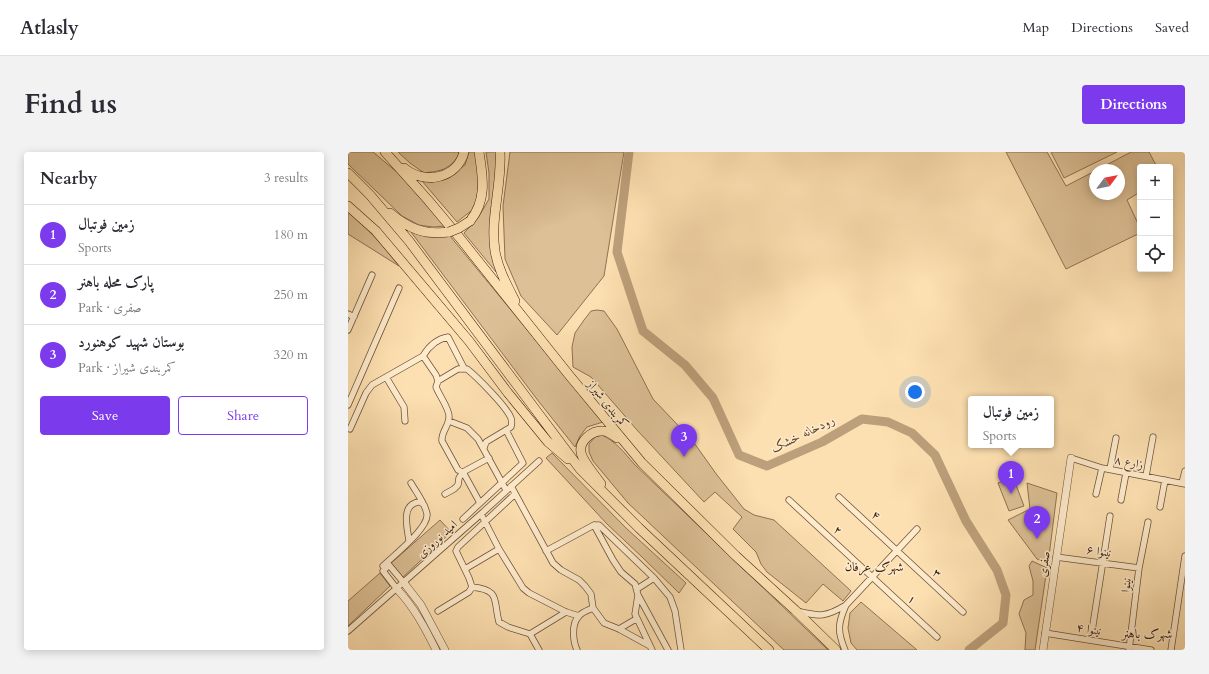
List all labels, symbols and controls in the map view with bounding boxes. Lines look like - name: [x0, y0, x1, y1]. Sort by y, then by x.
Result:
- text: Atlasly: [20, 15, 79, 41]
- text: Map: [1023, 18, 1049, 37]
- text: Directions: [1071, 18, 1133, 37]
- text: Saved: [1155, 18, 1189, 37]
- text: Find us: [24, 85, 117, 123]
- button: Directions: [1082, 85, 1185, 124]
- north arrow: [1089, 164, 1125, 200]
- map controls: [1137, 164, 1173, 272]
- button: +: [1137, 164, 1173, 200]
- text: Nearby: [40, 167, 97, 190]
- text: 3 results: [264, 169, 308, 187]
- button: −: [1137, 200, 1173, 236]
- text: زمین فوتبال: [78, 214, 135, 234]
- text: 1: [50, 226, 56, 244]
- text: 180 m: [274, 226, 308, 244]
- button: locate: [1137, 236, 1173, 272]
- text: Sports: [78, 239, 112, 257]
- text: پارک محله باهنر: [78, 272, 153, 292]
- text: 2: [50, 286, 56, 304]
- text: 250 m: [274, 286, 308, 304]
- text: Park · صفری: [78, 299, 142, 317]
- text: بوستان شهید کوهنورد: [78, 332, 184, 352]
- text: 3: [50, 346, 56, 364]
- text: 320 m: [274, 346, 308, 364]
- text: Park · کمربندی شیراز: [78, 359, 176, 377]
- street label: کمربندی شیراز: [583, 376, 632, 432]
- your location: [905, 382, 925, 402]
- button: Save: [40, 396, 170, 435]
- button: Share: [178, 396, 308, 435]
- popup: [968, 396, 1054, 448]
- text: زمین فوتبال: [983, 402, 1039, 422]
- water label: رودخانه خشک: [768, 411, 838, 457]
- pin: 3: [671, 424, 697, 457]
- text: Sports: [983, 427, 1016, 445]
- street label: ۸ زارع: [1113, 451, 1145, 476]
- pin: 1: [998, 461, 1024, 494]
- pin: 2: [1024, 506, 1050, 539]
- street label: ۴: [868, 507, 884, 523]
- street label: امید نوروزی: [413, 516, 461, 561]
- street label: ۲: [830, 522, 846, 538]
- street label: ۶ نینوا: [1086, 541, 1112, 561]
- street label: صفری: [1034, 550, 1054, 578]
- district label: شهرک عرفان: [845, 558, 903, 576]
- street label: ۳: [929, 565, 945, 581]
- street label: نینوا: [1117, 577, 1135, 593]
- street label: ۱: [904, 591, 920, 607]
- street label: ۴ نینوا: [1075, 619, 1103, 639]
- district label: شهرک باهنر: [1120, 625, 1172, 643]

